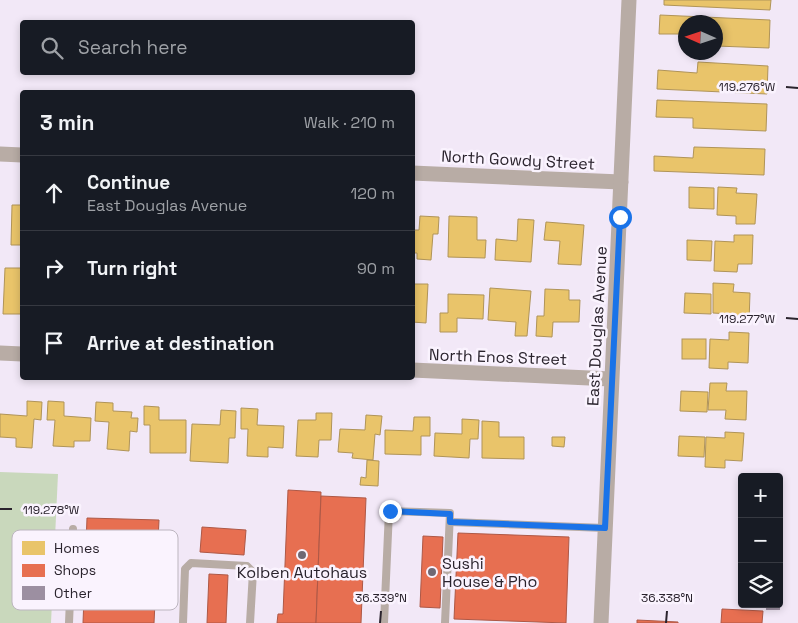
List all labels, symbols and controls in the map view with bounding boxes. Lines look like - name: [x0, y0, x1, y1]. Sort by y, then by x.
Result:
- north arrow: [678, 15, 723, 60]
- search box: [20, 20, 415, 75]
- icon: search: [38, 34, 66, 62]
- text: Search here: [78, 35, 188, 60]
- text: 119.276°W: [719, 79, 776, 95]
- text: 3 min: [40, 109, 95, 136]
- text: Walk · 210 m: [304, 112, 395, 133]
- street label: North Gowdy Street: [441, 145, 595, 175]
- text: Continue: [87, 170, 170, 195]
- icon: ahead: [40, 179, 68, 207]
- text: 120 m: [351, 183, 395, 204]
- text: East Douglas Avenue: [87, 195, 247, 216]
- route start: [609, 206, 632, 229]
- street label: East Douglas Avenue: [582, 245, 612, 407]
- icon: right: [40, 254, 68, 282]
- text: Turn right: [87, 256, 177, 281]
- text: 90 m: [357, 258, 395, 279]
- text: 119.277°W: [719, 311, 776, 327]
- icon: arrive: [40, 329, 68, 357]
- text: Arrive at destination: [87, 331, 275, 356]
- street label: North Enos Street: [429, 344, 567, 370]
- map controls: [738, 473, 783, 608]
- button: +: [738, 473, 783, 518]
- route end: [379, 500, 402, 523]
- text: 119.278°W: [23, 502, 80, 518]
- button: −: [738, 518, 783, 563]
- legend: [12, 530, 178, 610]
- text: Homes: [54, 539, 100, 557]
- marker: Kolben Autohaus: [296, 549, 308, 561]
- place label: Sushi House & Pho: [442, 553, 537, 592]
- text: Shops: [54, 561, 96, 579]
- place label: Kolben Autohaus: [237, 562, 367, 583]
- button: layers: [738, 563, 783, 608]
- marker: Sushi House & Pho: [426, 566, 438, 578]
- text: Other: [54, 584, 92, 602]
- text: 36.339°N: [355, 590, 407, 606]
- text: 36.338°N: [641, 590, 693, 606]

